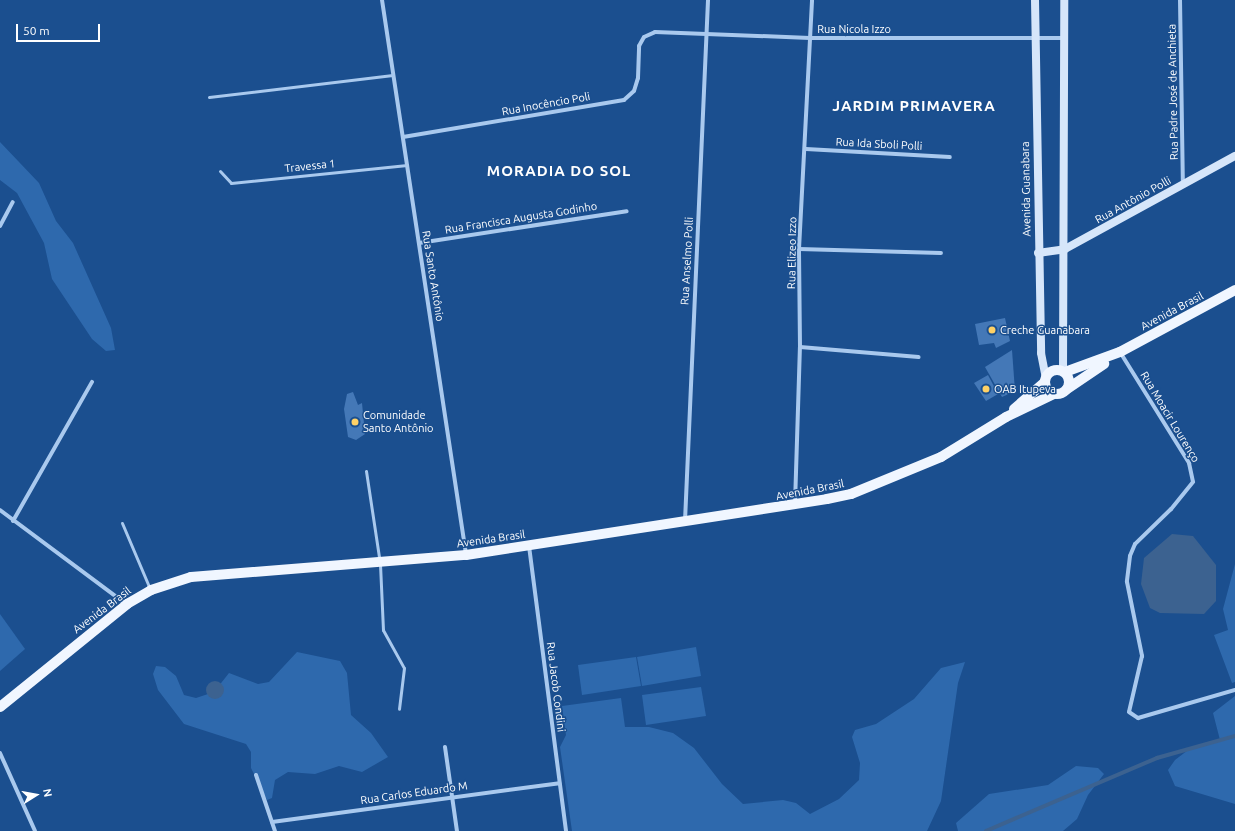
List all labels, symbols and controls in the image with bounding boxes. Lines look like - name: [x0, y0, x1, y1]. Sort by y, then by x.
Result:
- scale bar: [18, 16, 102, 42]
- street label: Rua Nicola Izzo: [817, 22, 891, 36]
- text: 50 m: [23, 24, 50, 37]
- street label: Rua Padre José de Anchieta: [1165, 24, 1181, 160]
- street label: Rua Inocêncio Poli: [501, 90, 591, 118]
- district label: JARDIM PRIMAVERA: [832, 97, 996, 115]
- street label: Rua Ida Sboli Polli: [835, 135, 923, 153]
- street label: Avenida Guanabara: [1019, 141, 1033, 237]
- street label: Travessa 1: [284, 157, 336, 175]
- district label: MORADIA DO SOL: [487, 162, 631, 180]
- street label: Rua Antônio Polli: [1093, 174, 1173, 226]
- street label: Rua Francisca Augusta Godinho: [444, 199, 598, 237]
- street label: Rua Anselmo Polli: [678, 217, 696, 305]
- street label: Rua Elizeo Izzo: [785, 217, 799, 289]
- street label: Rua Santo Antônio: [419, 230, 447, 322]
- street label: Avenida Brasil: [1138, 289, 1206, 333]
- place label: Creche Guanabara: [1000, 323, 1090, 337]
- marker: Creche Guanabara: [987, 325, 997, 335]
- street label: Rua Moacir Lourenço: [1138, 369, 1202, 465]
- place label: OAB Itupeva: [994, 382, 1056, 396]
- marker: OAB Itupeva: [981, 384, 991, 394]
- place label: Comunidade Santo Antônio: [363, 409, 434, 435]
- marker: Comunidade Santo Antônio: [350, 417, 360, 427]
- street label: Avenida Brasil: [775, 477, 845, 503]
- street label: Avenida Brasil: [456, 528, 526, 550]
- street label: Avenida Brasil: [70, 584, 134, 636]
- street label: Rua Jacob Condini: [544, 641, 568, 733]
- north arrow: [16, 775, 56, 815]
- street label: Rua Carlos Eduardo M: [360, 779, 468, 807]
- text: N: [41, 788, 54, 798]

